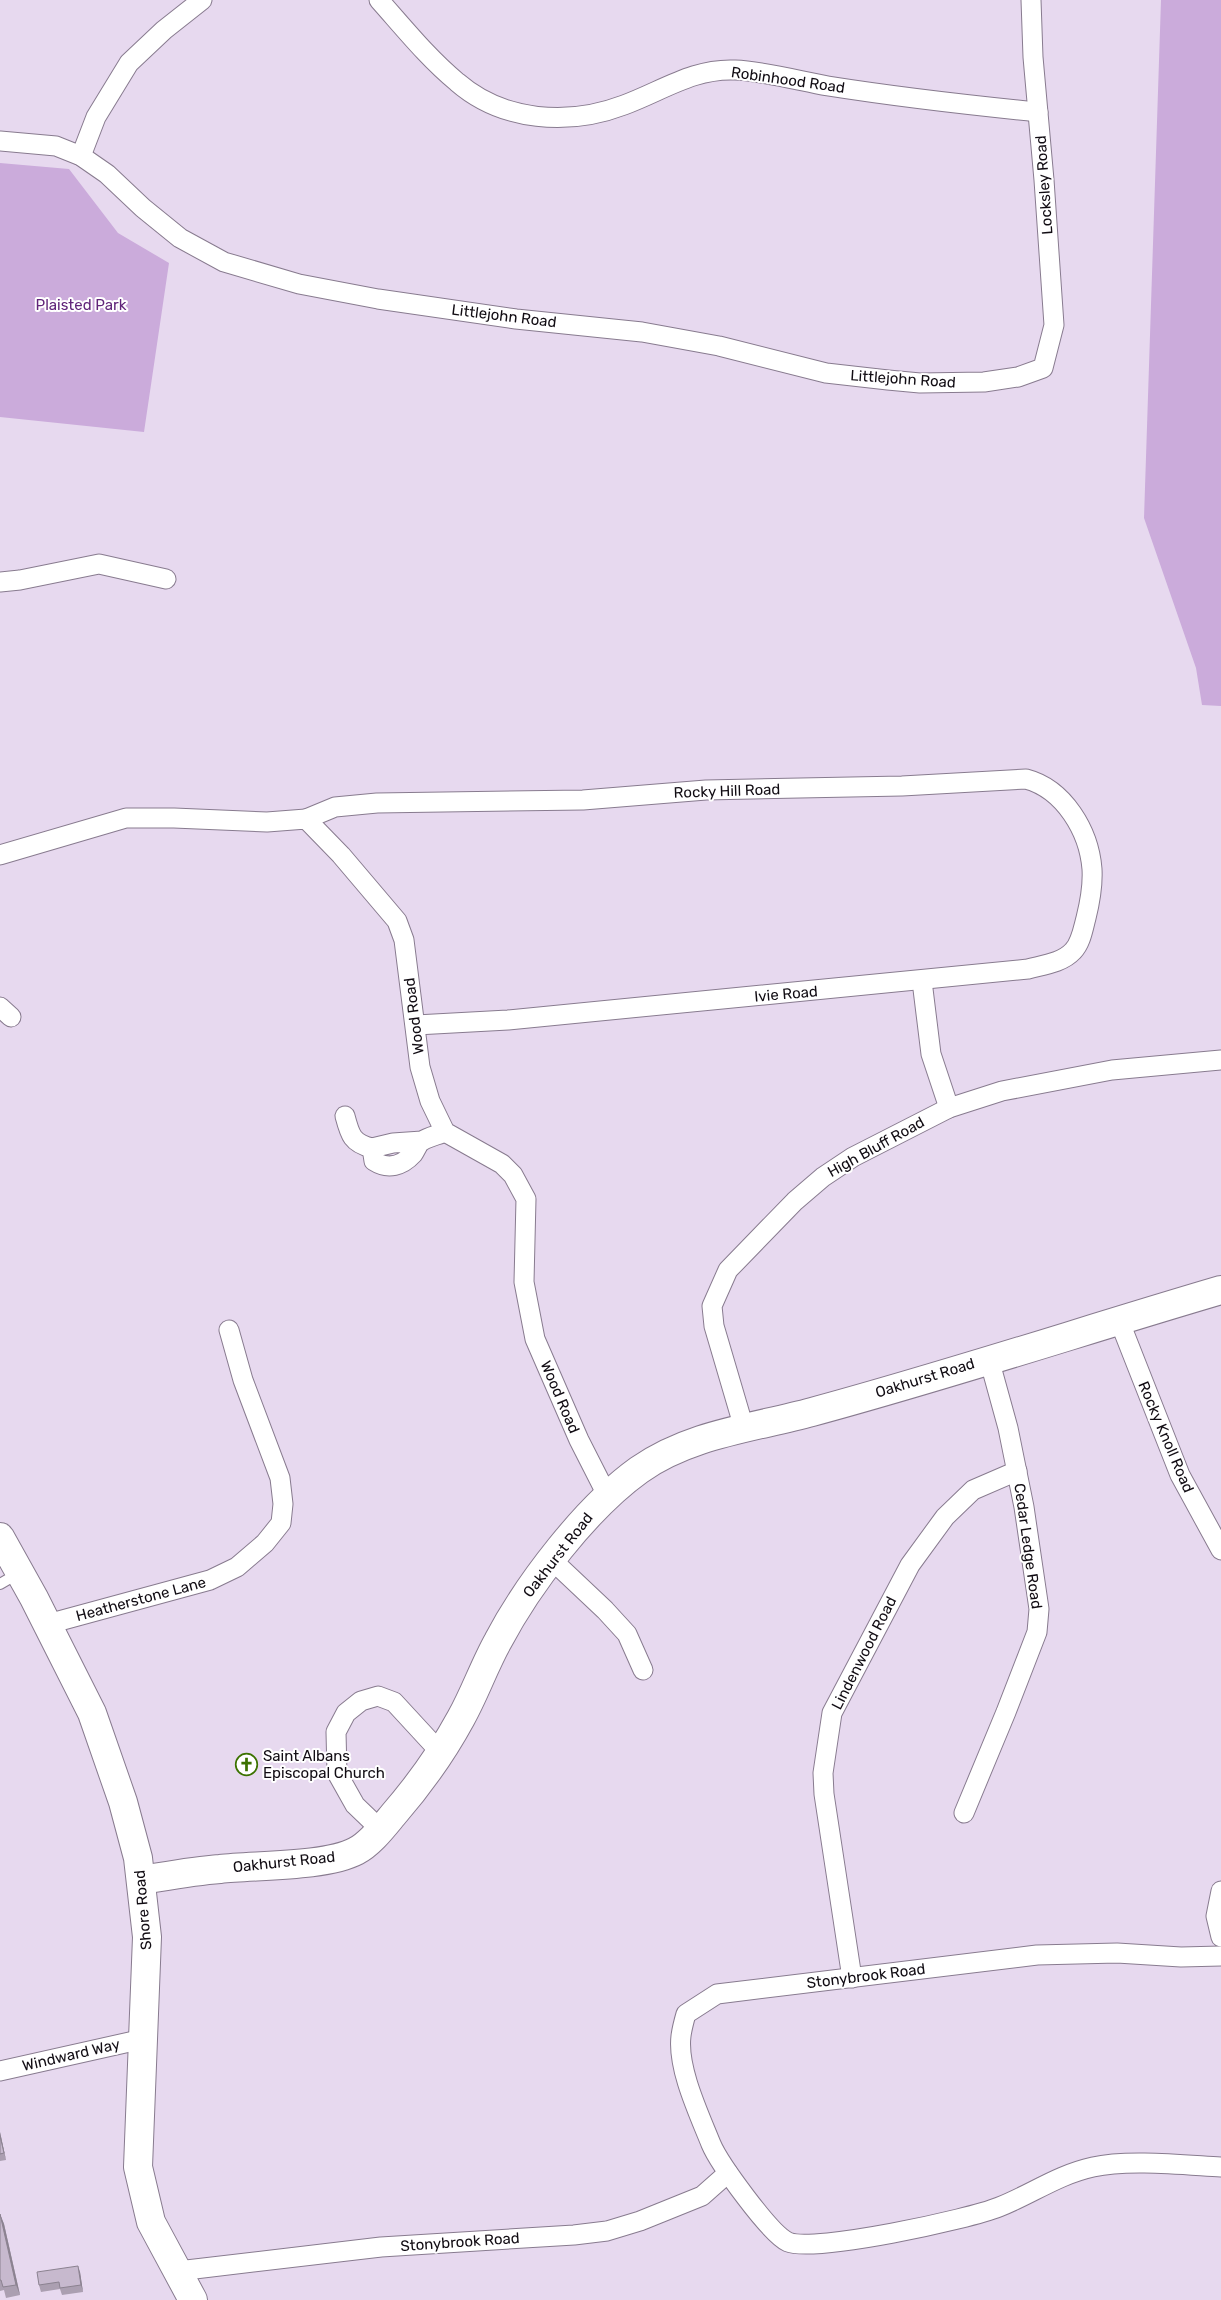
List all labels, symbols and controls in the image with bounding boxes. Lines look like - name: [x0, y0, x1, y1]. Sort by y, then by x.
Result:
- street label: Robinhood Road: [730, 63, 846, 97]
- street label: Locksley Road: [1032, 135, 1056, 235]
- park label: Plaisted Park: [36, 296, 127, 314]
- street label: Littlejohn Road: [450, 301, 558, 331]
- street label: Littlejohn Road: [850, 366, 956, 392]
- street label: Rocky Hill Road: [673, 780, 781, 802]
- street label: Wood Road: [400, 977, 428, 1055]
- street label: Ivie Road: [754, 982, 818, 1006]
- street label: High Bluff Road: [824, 1113, 928, 1181]
- street label: Oakhurst Road: [873, 1354, 977, 1402]
- street label: Wood Road: [537, 1358, 583, 1436]
- street label: Rocky Knoll Road: [1134, 1379, 1198, 1495]
- street label: Cedar Ledge Road: [1010, 1482, 1046, 1610]
- street label: Oakhurst Road: [519, 1509, 597, 1601]
- street label: Heatherstone Lane: [74, 1573, 208, 1625]
- street label: Lindenwood Road: [828, 1593, 900, 1713]
- place label: Saint Albans Episcopal Church: [263, 1747, 385, 1782]
- church icon: Saint Albans Episcopal Church: [235, 1753, 259, 1777]
- street label: Oakhurst Road: [232, 1848, 336, 1876]
- street label: Shore Road: [131, 1869, 155, 1951]
- street label: Stonybrook Road: [806, 1960, 926, 1992]
- street label: Windward Way: [20, 2035, 122, 2075]
- street label: Stonybrook Road: [400, 2229, 520, 2255]

